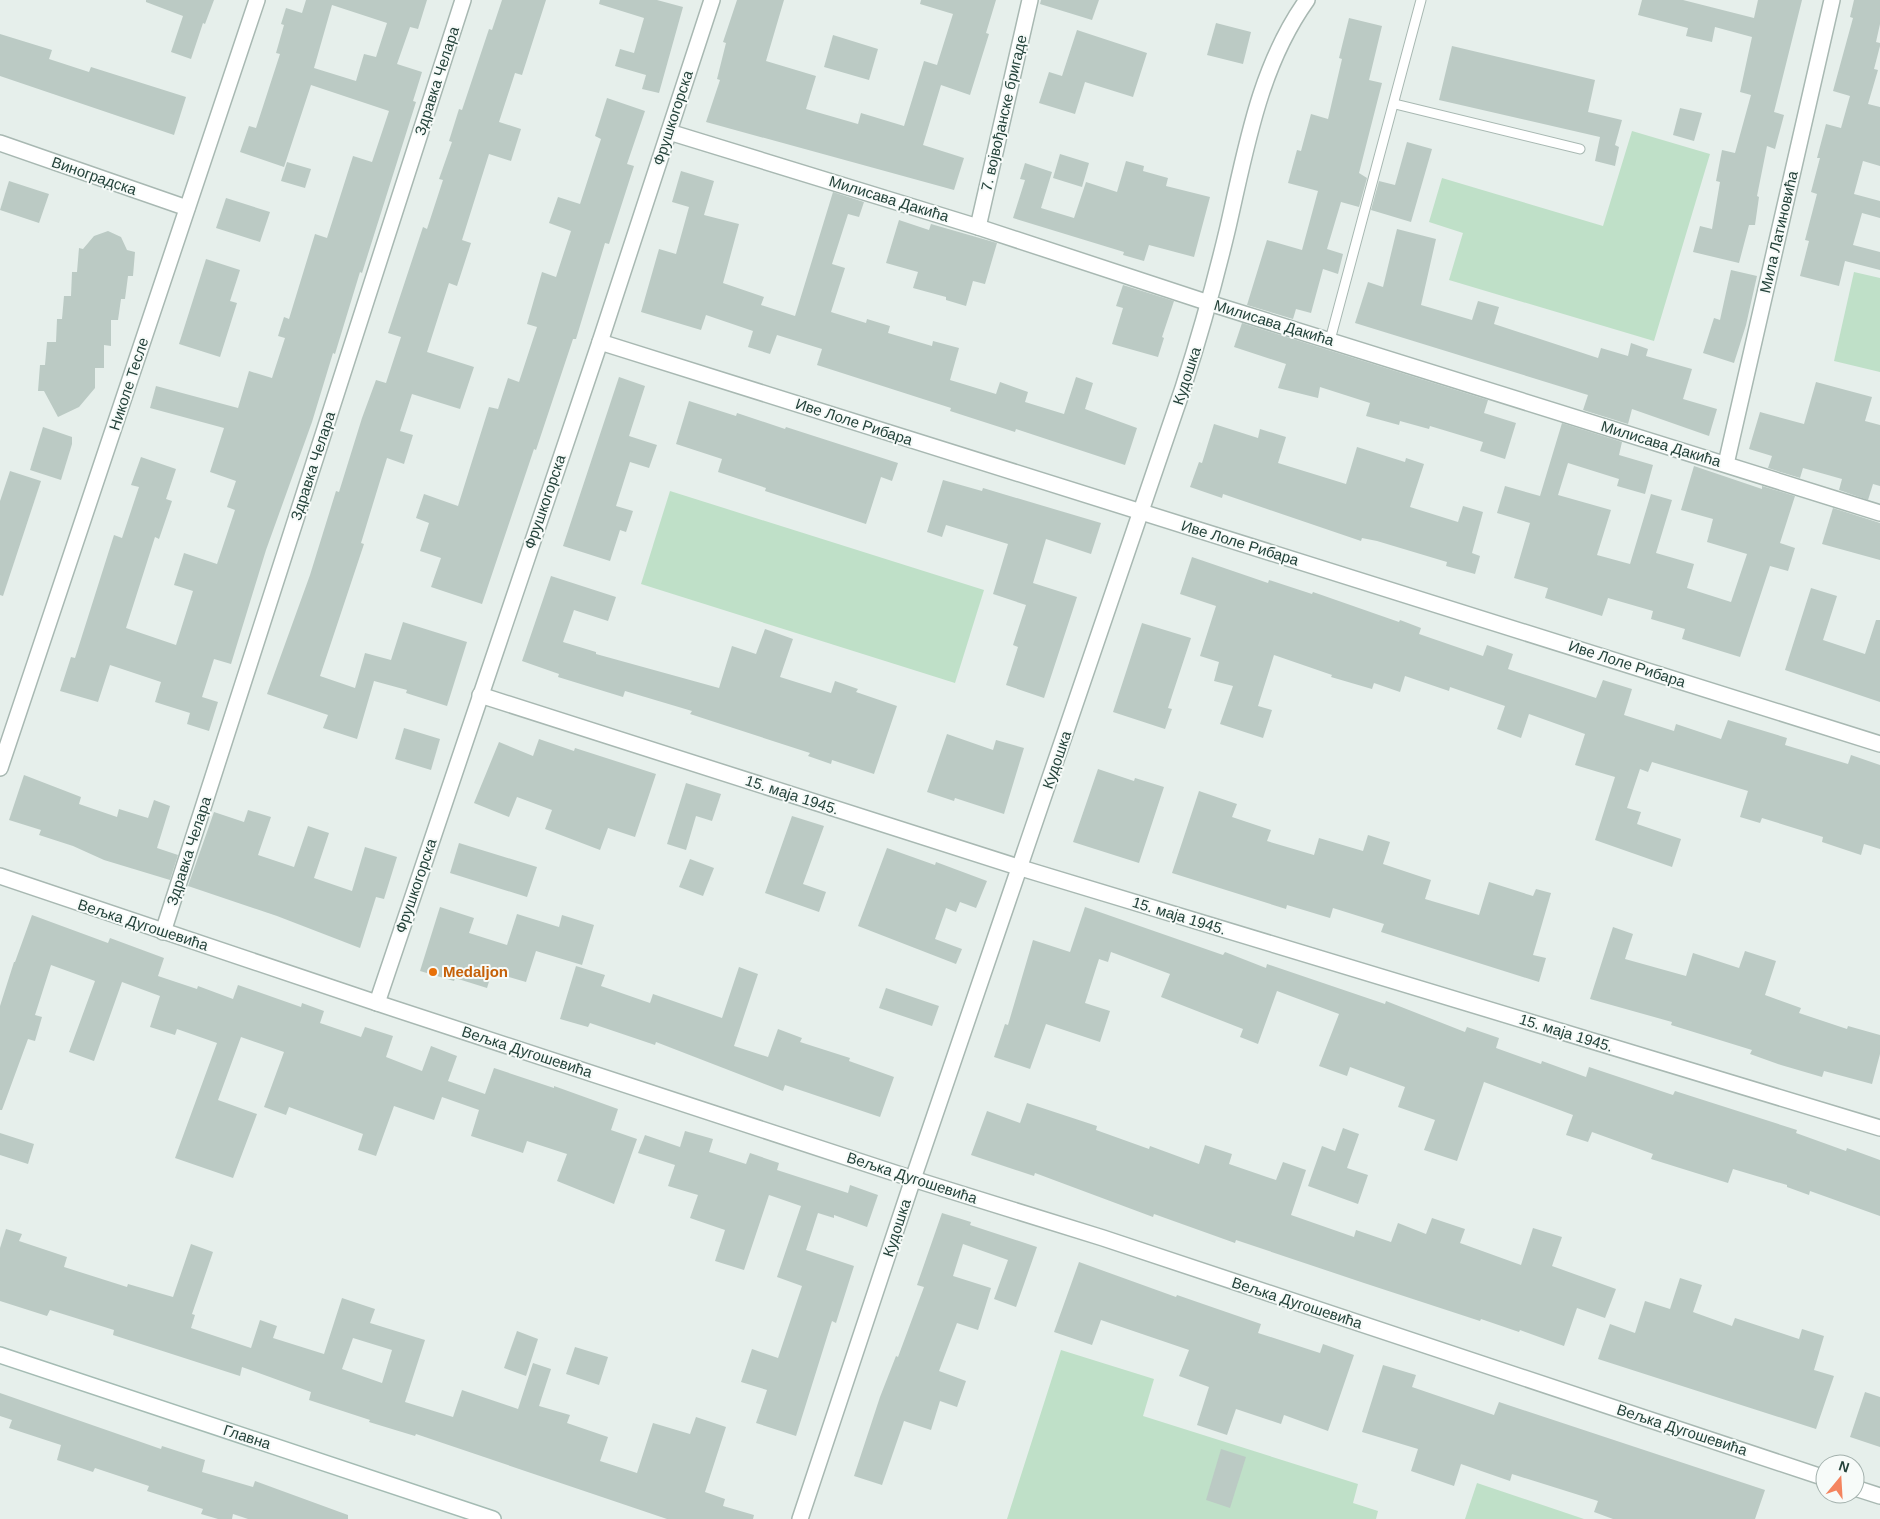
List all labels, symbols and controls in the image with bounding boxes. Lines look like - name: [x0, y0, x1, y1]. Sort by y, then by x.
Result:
- street label: Здравка Челара: [411, 24, 462, 137]
- street label: 7. војвођанске бригаде: [977, 33, 1030, 193]
- street label: Фрушкогорска: [649, 68, 696, 167]
- street label: Виноградска: [49, 153, 139, 198]
- street label: Мила Латиновића: [1756, 168, 1801, 295]
- street label: Милисава Дакића: [827, 172, 952, 225]
- street label: Милисава Дакића: [1212, 296, 1337, 349]
- street label: Николе Тесле: [106, 335, 152, 432]
- street label: Кудошка: [1169, 344, 1204, 407]
- street label: Иве Лоле Рибара: [794, 395, 915, 449]
- street label: Здравка Челара: [287, 409, 338, 522]
- street label: Милисава Дакића: [1599, 417, 1724, 470]
- street label: Фрушкогорска: [520, 452, 569, 551]
- street label: Иве Лоле Рибара: [1179, 517, 1302, 569]
- street label: Иве Лоле Рибара: [1567, 637, 1688, 691]
- street label: Кудошка: [1039, 728, 1075, 791]
- street label: 15. маја 1945.: [743, 771, 841, 818]
- street label: Здравка Челара: [163, 794, 214, 907]
- street label: Фрушкогорска: [391, 836, 440, 935]
- street label: 15. маја 1945.: [1130, 893, 1228, 938]
- street label: Вељка Дугошевића: [76, 895, 211, 954]
- place label: Medaljon: [443, 963, 508, 980]
- marker: Medaljon: [427, 966, 439, 978]
- street label: 15. маја 1945.: [1517, 1010, 1615, 1055]
- street label: Вељка Дугошевића: [460, 1022, 595, 1081]
- street label: Вељка Дугошевића: [845, 1148, 980, 1207]
- street label: Кудошка: [879, 1196, 914, 1259]
- street label: Вељка Дугошевића: [1230, 1273, 1365, 1332]
- street label: Вељка Дугошевића: [1615, 1400, 1750, 1459]
- street label: Главна: [221, 1421, 274, 1452]
- north arrow: [1815, 1454, 1865, 1504]
- text: N: [1837, 1457, 1851, 1476]

